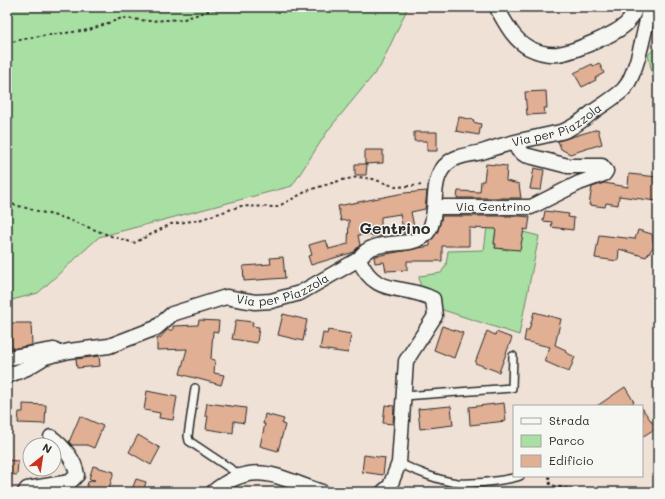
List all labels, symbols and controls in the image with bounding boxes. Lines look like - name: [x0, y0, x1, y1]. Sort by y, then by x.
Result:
- street label: Via per Piazzola: [510, 99, 604, 150]
- street label: Via Gentrino: [456, 198, 530, 214]
- district label: Gentrino: [360, 217, 431, 238]
- street label: Via per Piazzola: [235, 269, 331, 309]
- legend: [513, 405, 643, 477]
- text: Strada: [549, 412, 590, 428]
- text: Parco: [549, 432, 584, 448]
- north arrow: [22, 437, 62, 477]
- text: N: [40, 439, 55, 456]
- text: Edificio: [549, 452, 593, 468]

